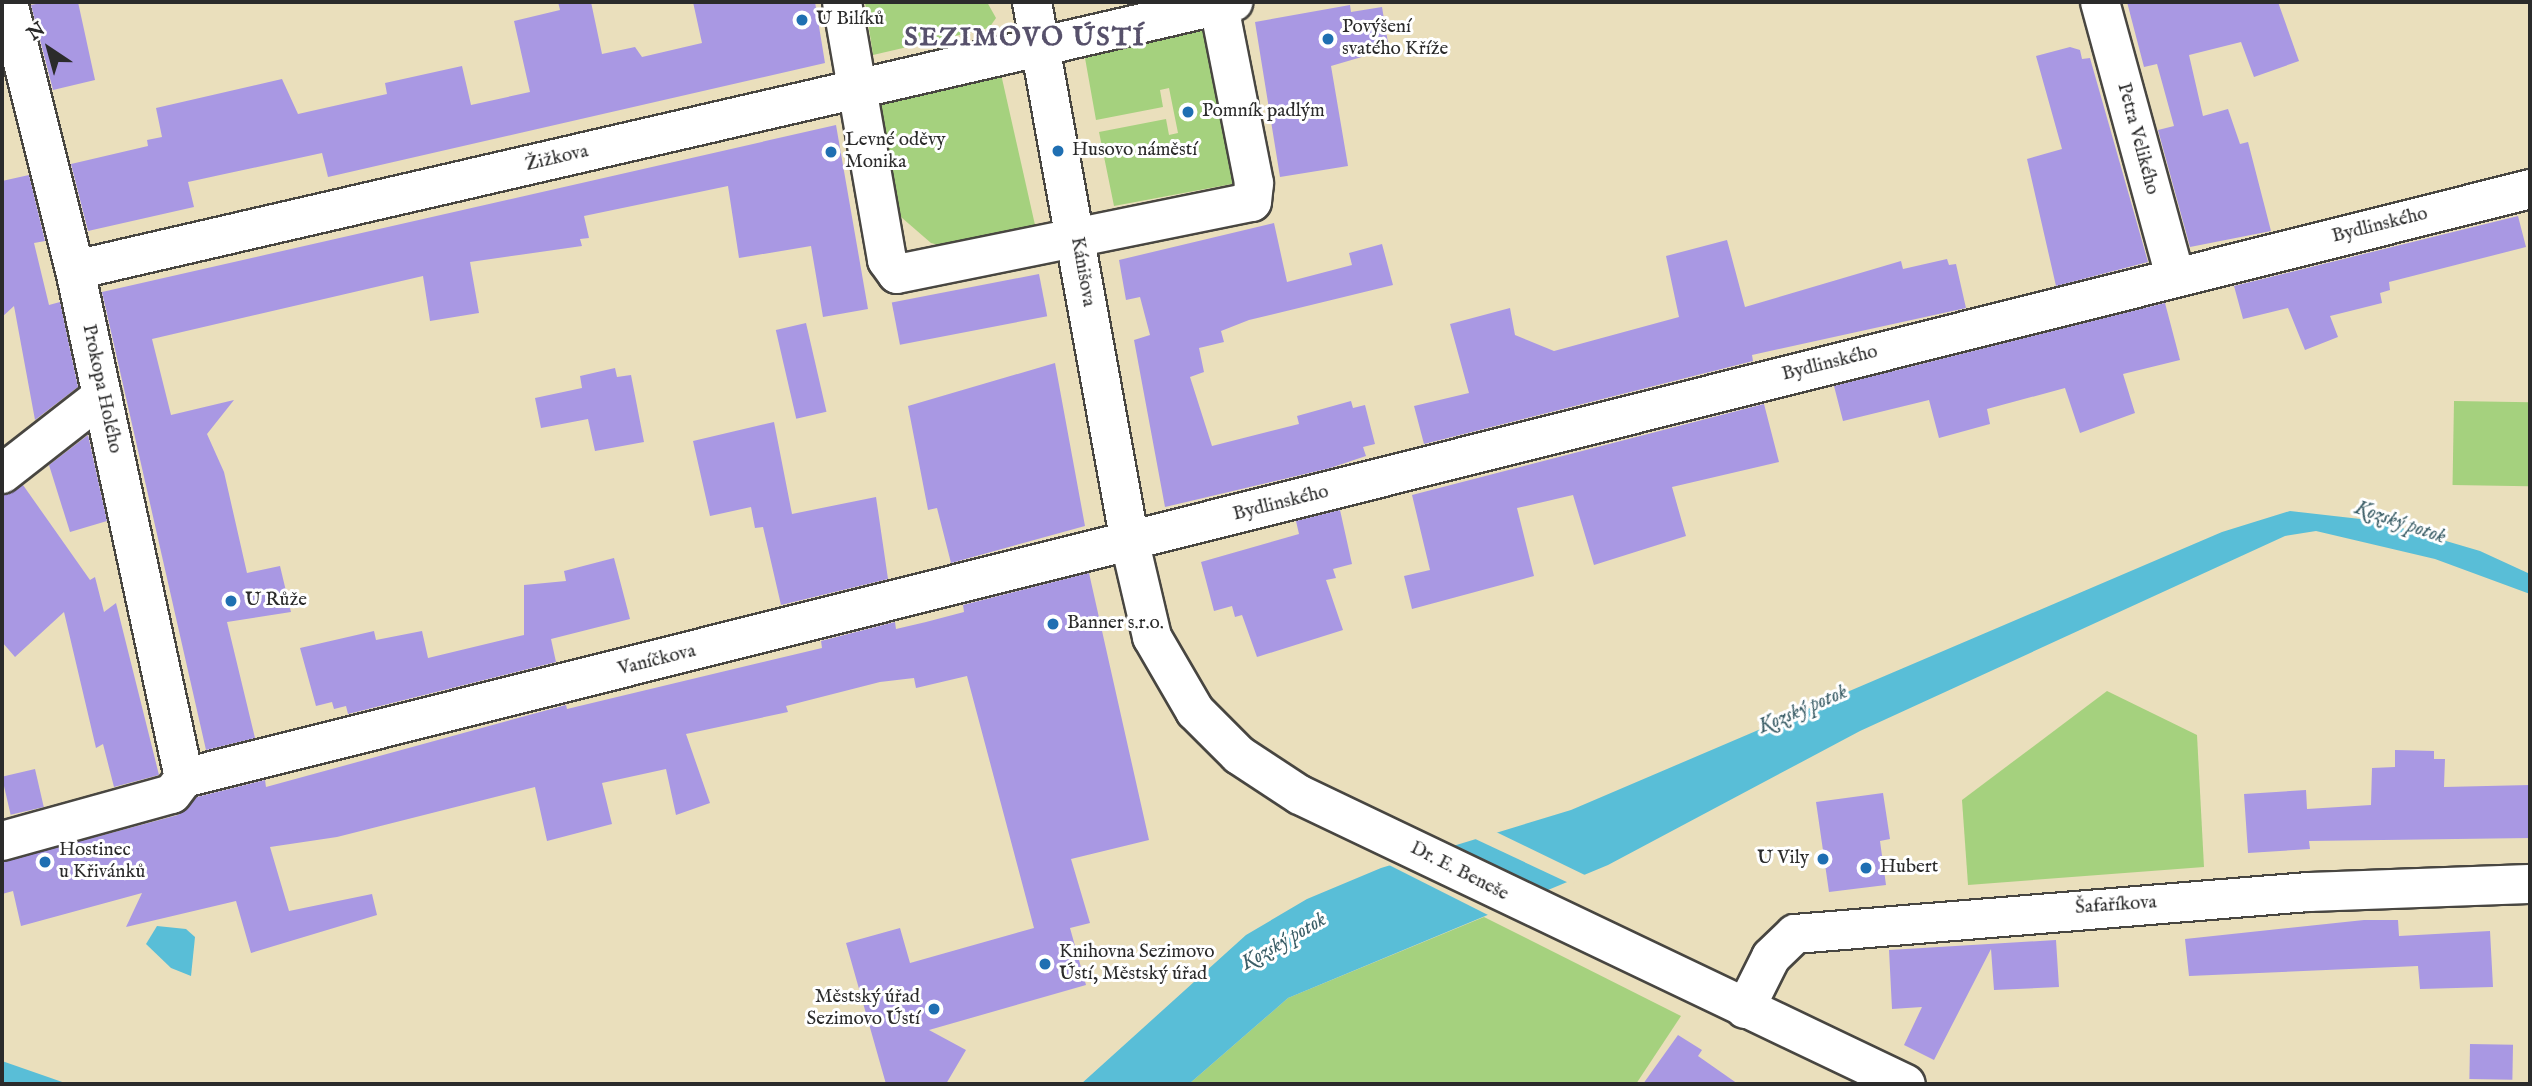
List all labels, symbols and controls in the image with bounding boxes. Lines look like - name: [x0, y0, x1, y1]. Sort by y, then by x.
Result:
- place label: U Bilíků: [816, 9, 884, 31]
- marker: U Bilíků: [794, 12, 810, 28]
- north arrow: [14, 14, 84, 84]
- text: N: [23, 17, 50, 47]
- place label: Povýšení svatého Kříže: [1342, 17, 1448, 61]
- district label: SEZIMOVO ÚSTÍ: [906, 22, 1144, 54]
- marker: Povýšení svatého Kříže: [1320, 31, 1336, 47]
- street label: Petra Velikého: [2111, 81, 2163, 197]
- place label: Pomník padlým: [1202, 101, 1325, 123]
- marker: Pomník padlým: [1180, 104, 1196, 120]
- place label: Levné oděvy Monika: [845, 130, 946, 174]
- place label: Husovo náměstí: [1072, 140, 1197, 162]
- street label: Žižkova: [523, 141, 591, 177]
- marker: Husovo náměstí: [1050, 143, 1066, 159]
- marker: Levné oděvy Monika: [823, 144, 839, 160]
- street label: Bydlinského: [2330, 203, 2430, 249]
- street label: Kánišova: [1065, 235, 1099, 309]
- street label: Prokopa Holého: [76, 322, 126, 456]
- street label: Bydlinského: [1780, 341, 1880, 387]
- street label: Bydlinského: [1231, 481, 1331, 527]
- water label: Kozský potok: [2351, 496, 2449, 550]
- place label: U Růže: [245, 590, 307, 612]
- marker: U Růže: [223, 593, 239, 609]
- place label: Banner s.r.o.: [1067, 613, 1164, 635]
- marker: Banner s.r.o.: [1045, 616, 1061, 632]
- street label: Vaníčkova: [616, 640, 698, 682]
- water label: Kozský potok: [1755, 680, 1851, 740]
- street label: Dr. E. Beneše: [1406, 838, 1512, 906]
- place label: Hostinec u Křivánků: [59, 840, 145, 884]
- place label: U Vily: [1757, 848, 1809, 870]
- marker: U Vily: [1815, 851, 1831, 867]
- marker: Hostinec u Křivánků: [37, 854, 53, 870]
- place label: Hubert: [1880, 857, 1938, 879]
- marker: Hubert: [1858, 860, 1874, 876]
- street label: Šafaříkova: [2074, 892, 2158, 920]
- water label: Kozský potok: [1237, 907, 1331, 977]
- place label: Knihovna Sezimovo Ústí, Městský úřad: [1059, 942, 1214, 986]
- marker: Knihovna Sezimovo Ústí, Městský úřad: [1037, 956, 1053, 972]
- place label: Městský úřad Sezimovo Ústí: [806, 987, 920, 1031]
- marker: Městský úřad Sezimovo Ústí: [926, 1001, 942, 1017]

